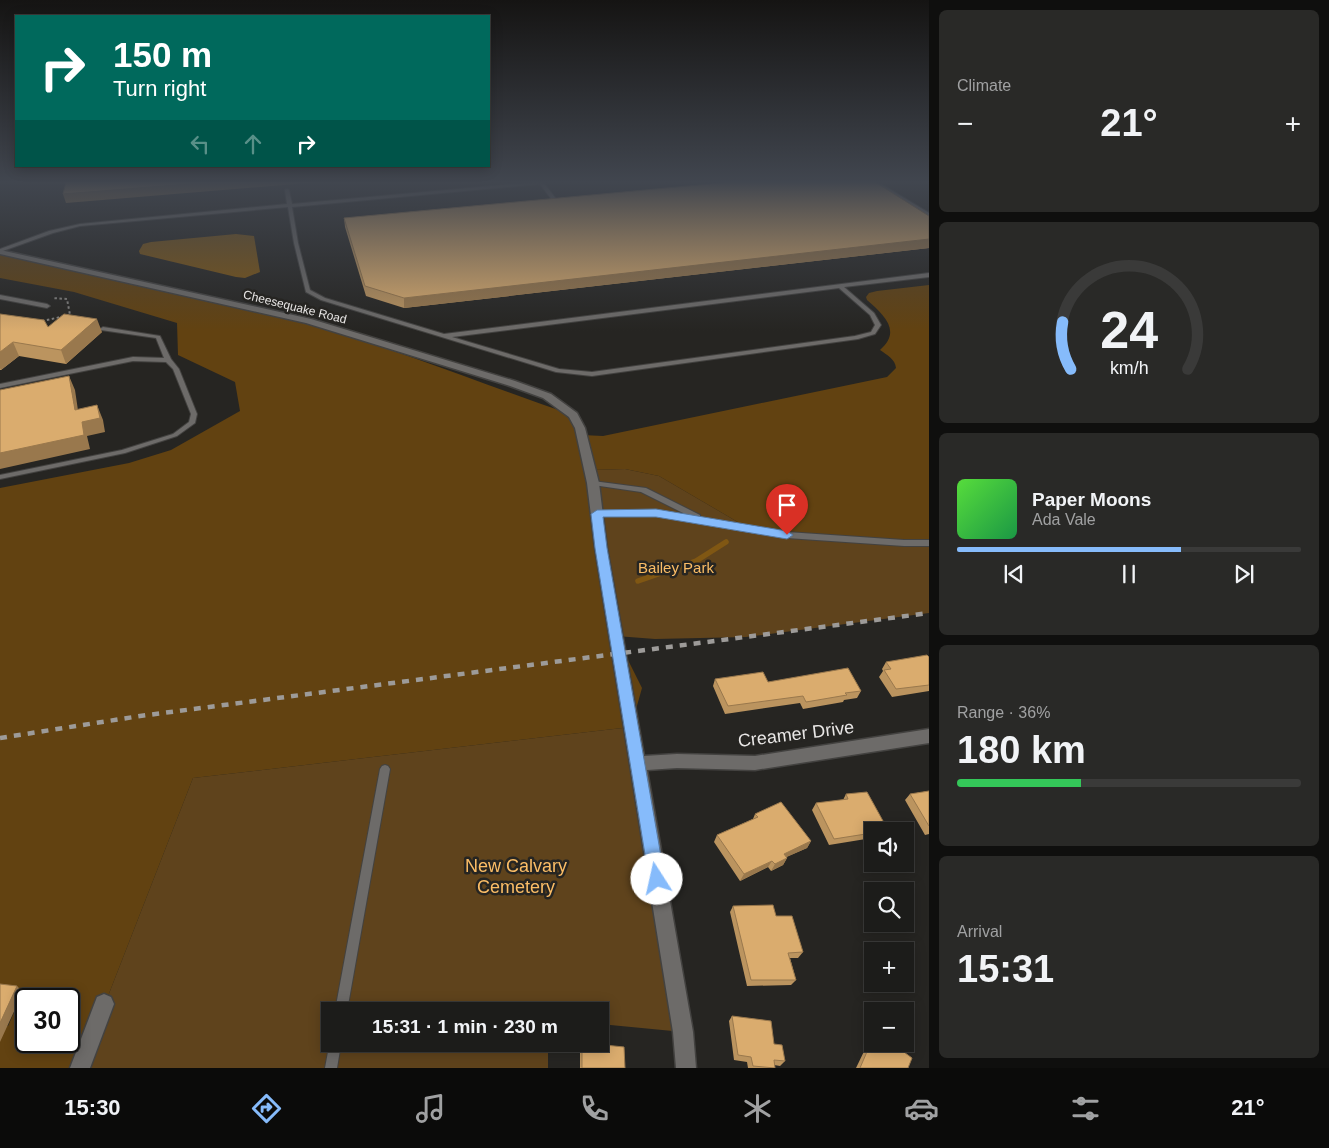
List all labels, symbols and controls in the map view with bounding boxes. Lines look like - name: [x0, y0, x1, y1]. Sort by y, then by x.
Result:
- icon: right: [30, 35, 95, 100]
- text: 150 m: [113, 35, 212, 74]
- text: Turn right: [113, 76, 206, 101]
- text: Climate: [957, 77, 1011, 94]
- text: 21°: [1100, 102, 1158, 144]
- text: −: [957, 108, 973, 139]
- text: +: [1285, 108, 1301, 139]
- icon: left: [186, 130, 214, 158]
- icon: ahead: [239, 130, 267, 158]
- icon: right: [292, 130, 320, 158]
- street label: Cheesequake Road: [242, 287, 348, 327]
- text: 24: [1100, 301, 1158, 359]
- text: km/h: [1110, 358, 1148, 378]
- pin: [766, 484, 808, 535]
- text: Paper Moons: [1032, 489, 1151, 510]
- icon: arrive: [773, 491, 801, 519]
- text: Ada Vale: [1032, 511, 1096, 528]
- park label: Bailey Park: [638, 559, 714, 576]
- icon: previous: [1000, 560, 1028, 588]
- icon: pause: [1115, 560, 1143, 588]
- icon: next: [1230, 560, 1258, 588]
- text: Range · 36%: [957, 704, 1050, 721]
- street label: Creamer Drive: [737, 717, 855, 751]
- text: 180 km: [957, 729, 1086, 771]
- map controls: [864, 822, 914, 1052]
- button: sound: [864, 822, 914, 872]
- position arrow: [630, 852, 682, 904]
- park label: New Calvary Cemetery: [465, 856, 567, 897]
- button: search: [864, 882, 914, 932]
- text: Arrival: [957, 923, 1002, 940]
- button: +: [864, 942, 914, 992]
- text: 15:31: [957, 948, 1054, 990]
- speed limit sign: 30: [15, 988, 80, 1053]
- button: −: [864, 1002, 914, 1052]
- text: 15:31 · 1 min · 230 m: [372, 1016, 558, 1037]
- icon: directions: [249, 1091, 284, 1126]
- icon: music: [413, 1091, 448, 1126]
- icon: phone: [577, 1091, 612, 1126]
- icon: climate: [740, 1091, 775, 1126]
- icon: car: [904, 1091, 939, 1126]
- icon: filters: [1068, 1091, 1103, 1126]
- text: 15:30: [64, 1095, 121, 1120]
- text: 21°: [1231, 1095, 1265, 1120]

